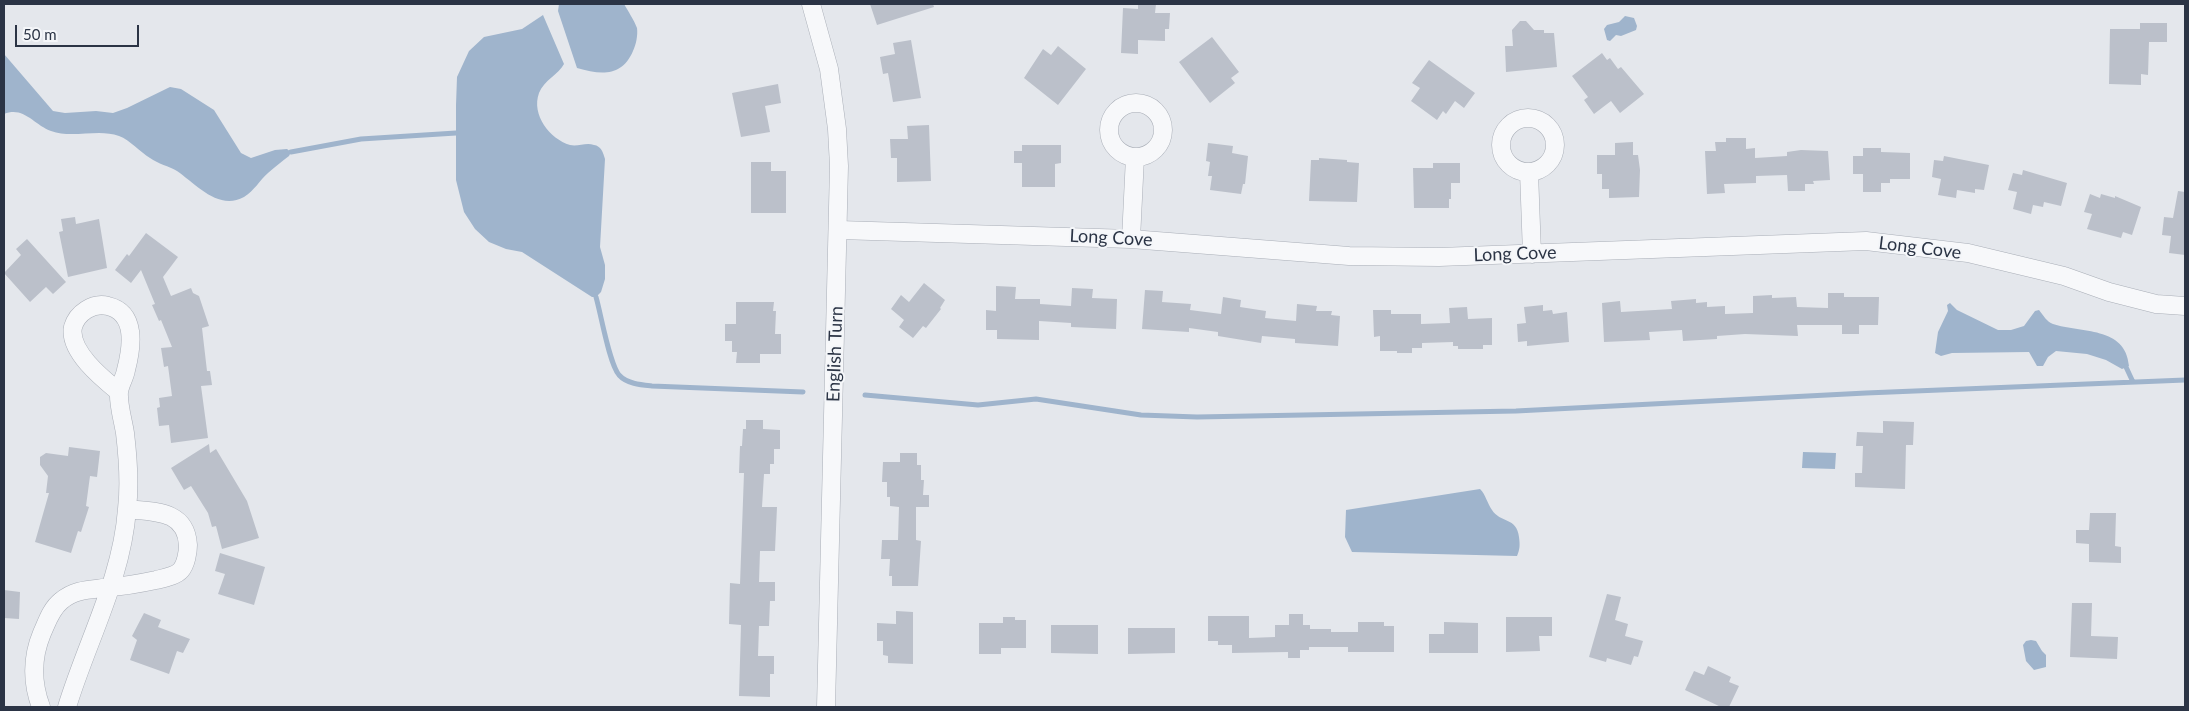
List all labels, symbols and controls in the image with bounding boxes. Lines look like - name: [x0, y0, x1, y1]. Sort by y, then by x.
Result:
- scale bar: [18, 15, 141, 47]
- text: 50 m: [23, 25, 57, 43]
- street label: Long Cove: [1069, 225, 1153, 251]
- street label: Long Cove: [1877, 232, 1963, 264]
- street label: Long Cove: [1473, 242, 1557, 266]
- street label: English Turn: [823, 306, 847, 402]

